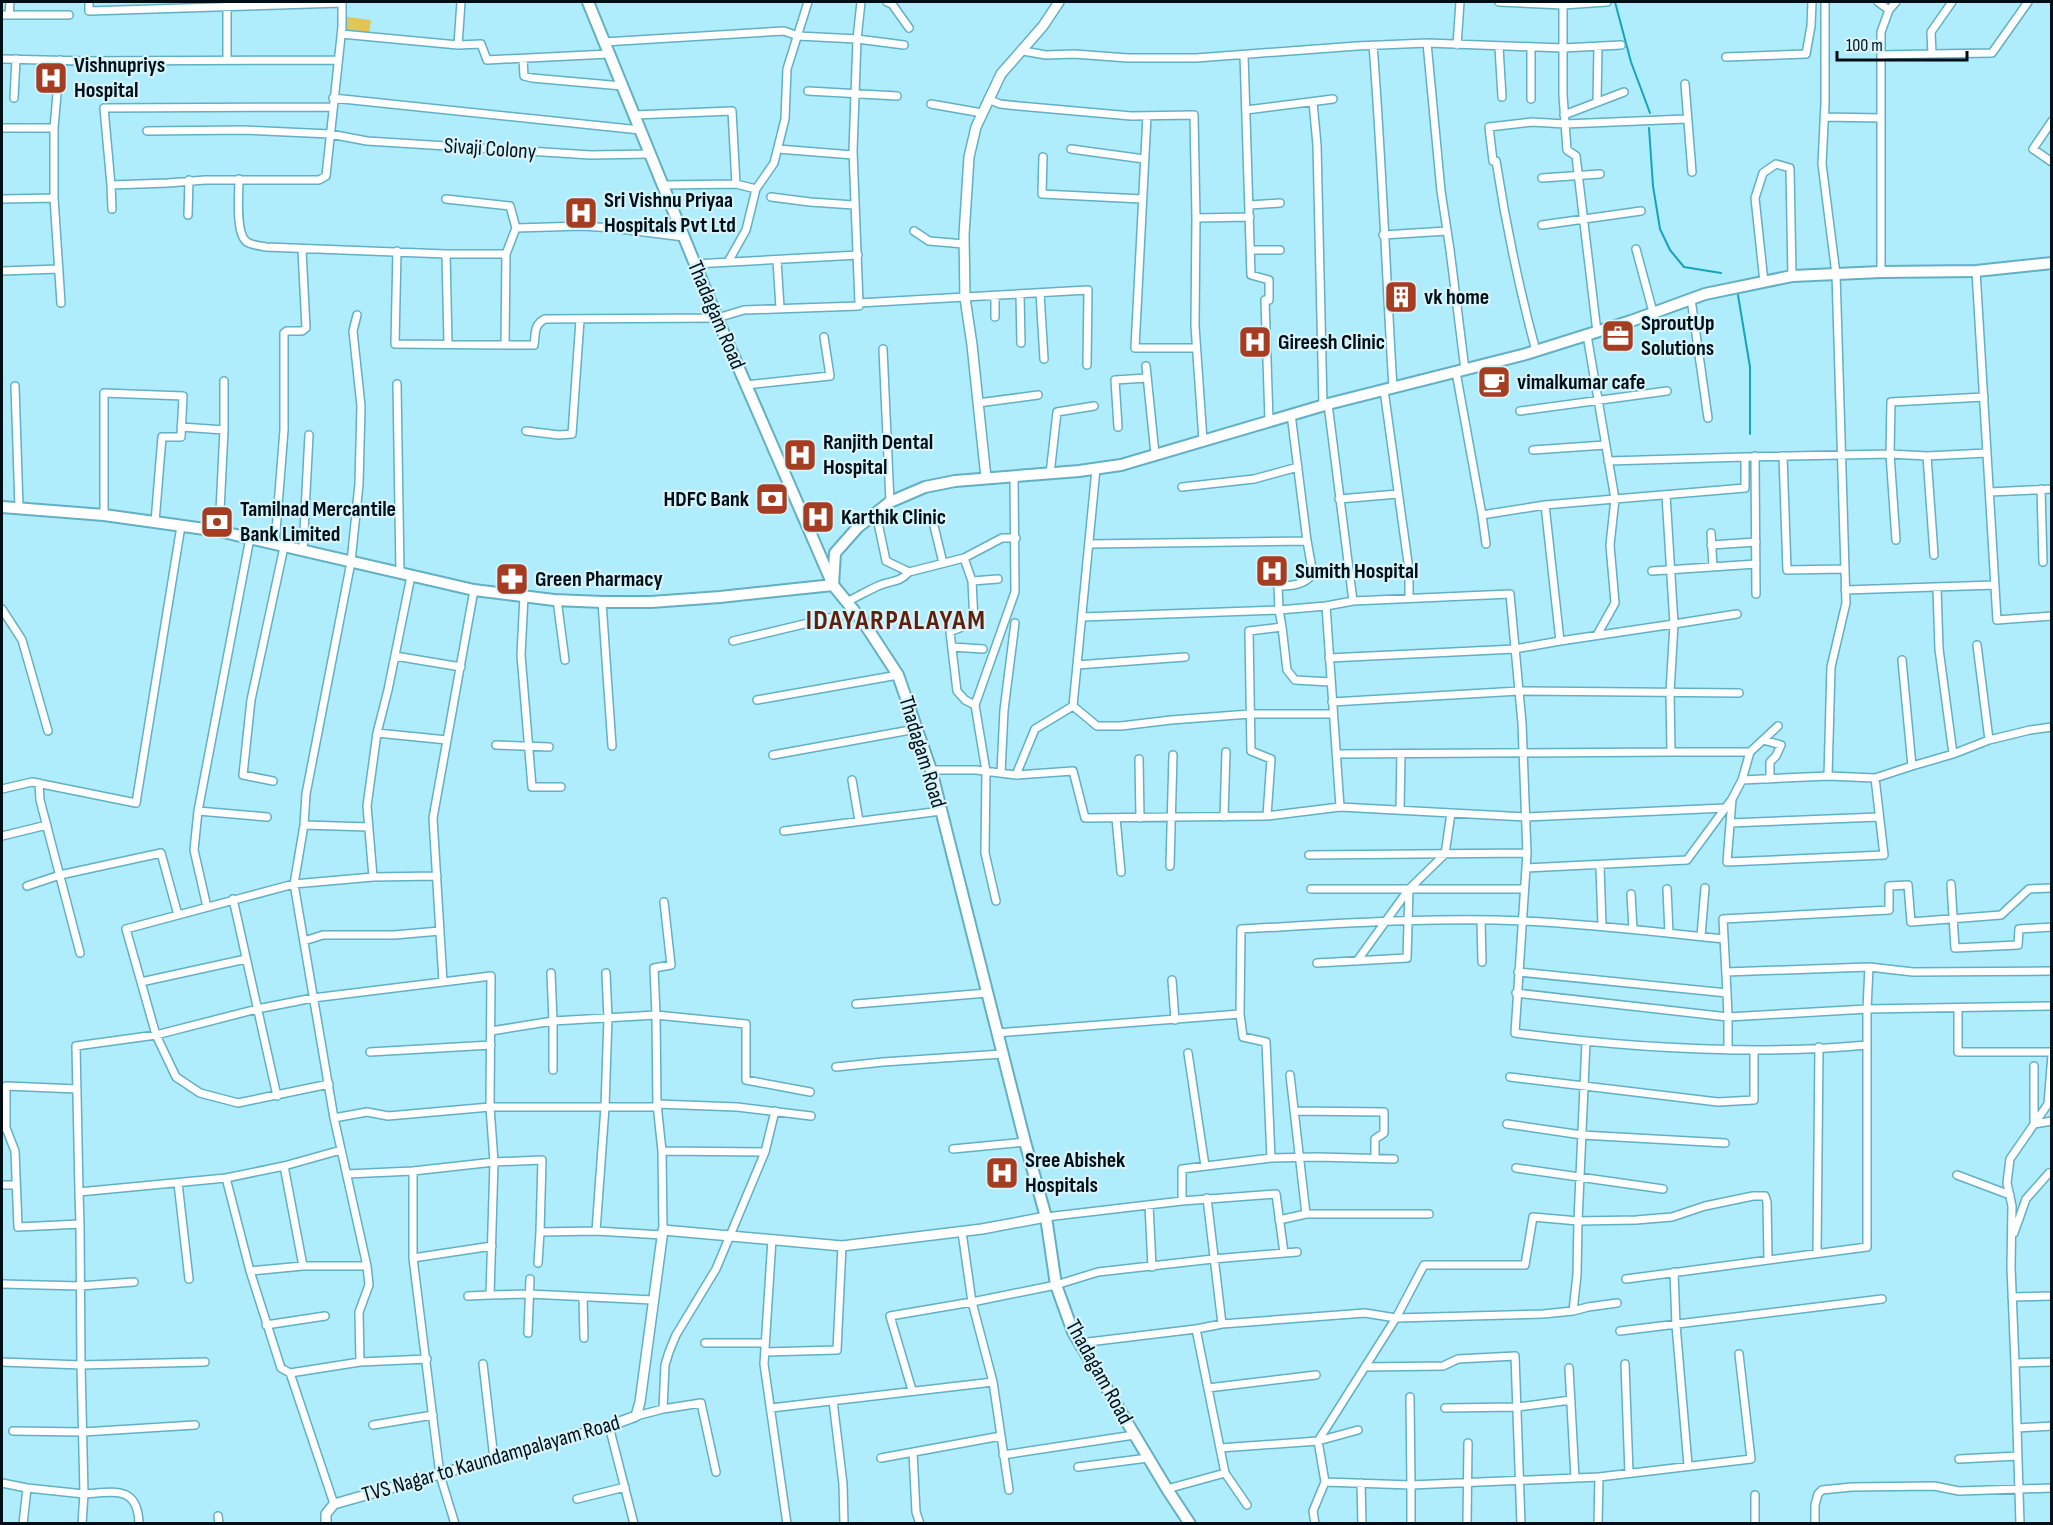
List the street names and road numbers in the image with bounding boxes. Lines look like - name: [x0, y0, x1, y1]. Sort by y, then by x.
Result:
- street label: Sivaji Colony: [443, 132, 538, 166]
- street label: Thadagam Road: [681, 257, 751, 373]
- street label: Thadagam Road: [892, 693, 952, 811]
- street label: Thadagam Road: [1059, 1315, 1139, 1429]
- street label: TVS Nagar to Kaundampalayam Road: [359, 1409, 623, 1509]

